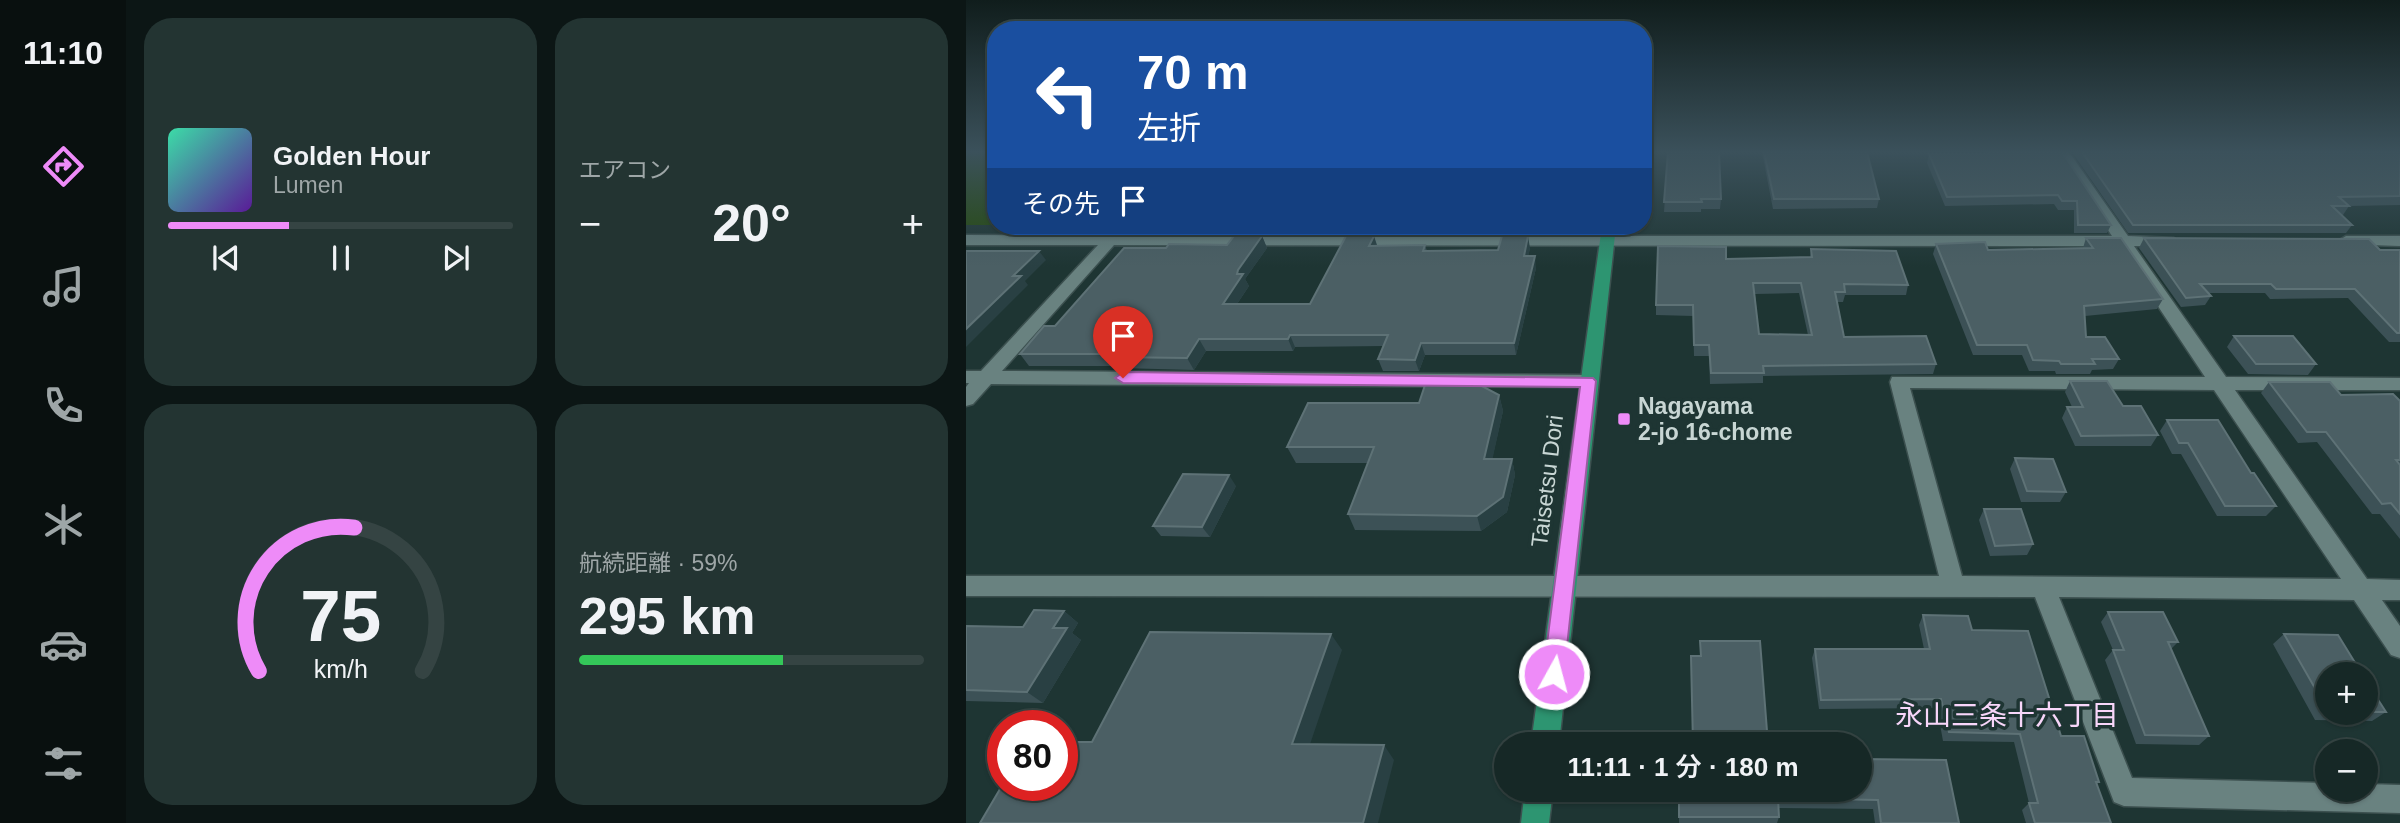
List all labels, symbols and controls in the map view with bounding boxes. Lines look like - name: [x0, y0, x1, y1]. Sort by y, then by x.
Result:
- text: 11:10: [23, 35, 103, 71]
- text: 70 m: [1137, 45, 1249, 99]
- icon: left: [1022, 49, 1113, 140]
- text: 左折: [1137, 110, 1201, 146]
- text: Golden Hour: [273, 141, 430, 171]
- icon: directions: [39, 142, 88, 191]
- text: エアコン: [579, 157, 671, 183]
- text: Lumen: [273, 172, 343, 198]
- icon: arrive: [1114, 182, 1152, 220]
- text: その先: [1022, 189, 1100, 219]
- text: 20°: [712, 194, 791, 252]
- text: −: [579, 203, 601, 245]
- text: +: [902, 203, 924, 245]
- icon: previous: [207, 239, 245, 277]
- icon: pause: [322, 239, 360, 277]
- icon: next: [437, 239, 475, 277]
- icon: music: [39, 262, 88, 311]
- pin: [1093, 306, 1153, 378]
- icon: arrive: [1104, 317, 1142, 355]
- icon: phone: [39, 381, 88, 430]
- place label: Nagayama 2-jo 16-chome: [1638, 393, 1793, 445]
- marker: Nagayama 2-jo 16-chome: [1616, 411, 1632, 427]
- street label: Taisetsu Dori: [1526, 413, 1568, 549]
- icon: climate: [39, 500, 88, 549]
- text: 航続距離 · 59%: [579, 550, 737, 576]
- text: 75: [300, 575, 381, 656]
- text: 295 km: [579, 587, 755, 645]
- icon: car: [39, 620, 88, 669]
- position arrow: [1517, 637, 1591, 711]
- text: km/h: [313, 654, 368, 682]
- map controls: [2315, 662, 2378, 802]
- button: +: [2315, 662, 2378, 725]
- district label: 永山三条十六丁目: [1895, 700, 2119, 731]
- speed limit sign: 80: [987, 710, 1078, 801]
- icon: filters: [39, 739, 88, 788]
- button: −: [2315, 739, 2378, 802]
- text: 11:11 · 1 分 · 180 m: [1567, 752, 1799, 782]

